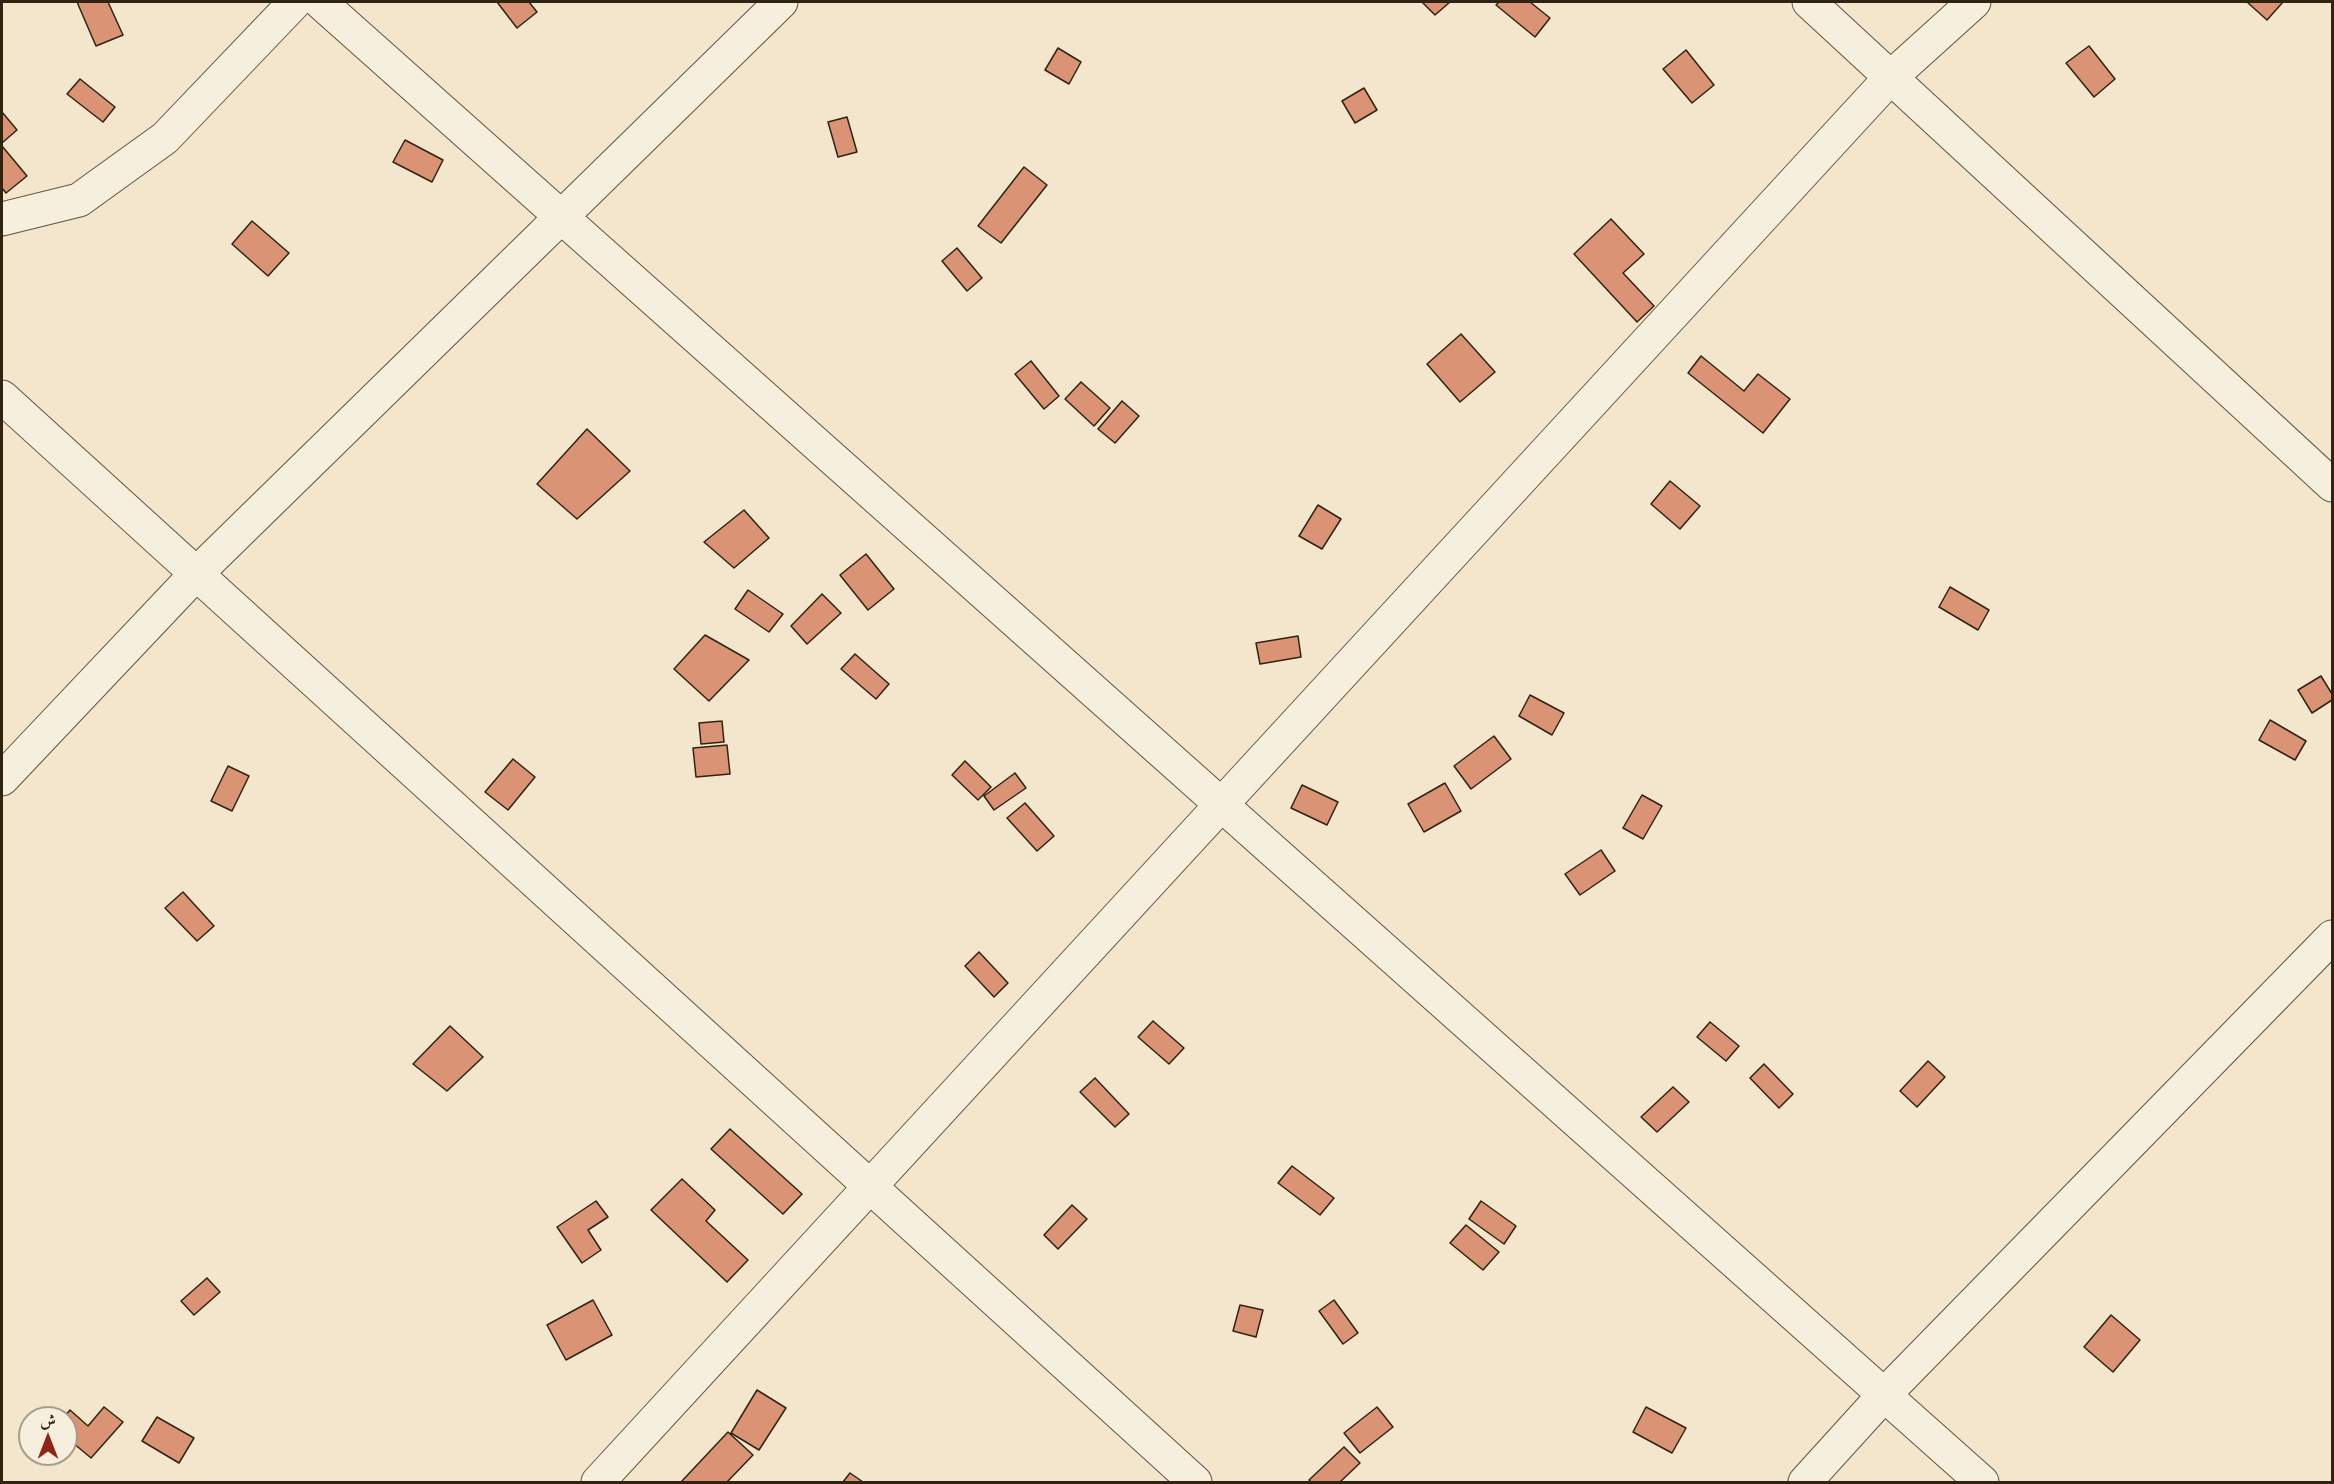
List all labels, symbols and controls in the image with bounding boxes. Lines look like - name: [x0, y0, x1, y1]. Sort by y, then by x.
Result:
- north arrow: [18, 1406, 78, 1466]
- text: ش: [40, 1408, 56, 1432]

